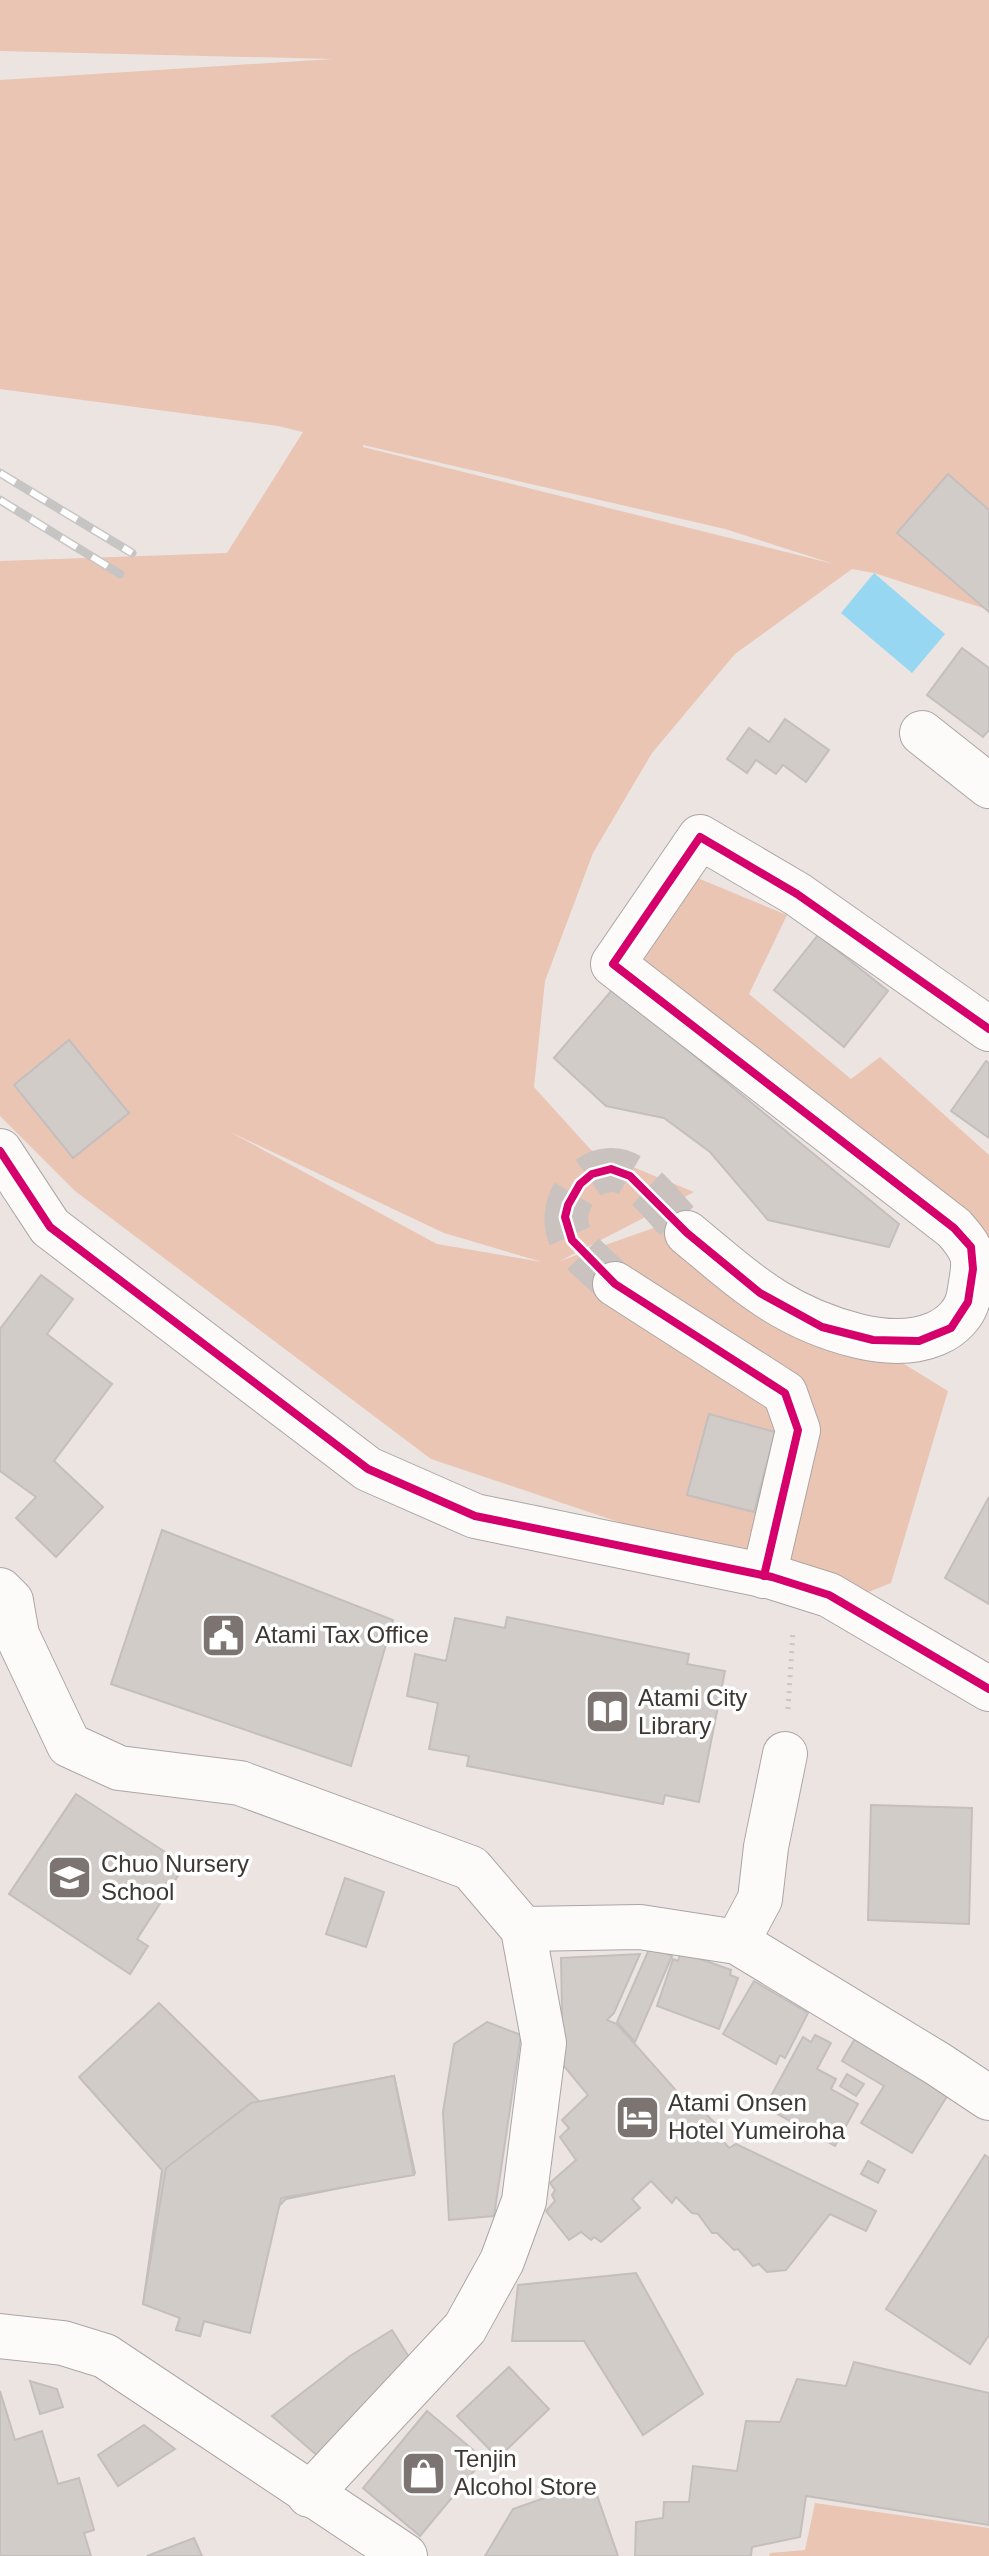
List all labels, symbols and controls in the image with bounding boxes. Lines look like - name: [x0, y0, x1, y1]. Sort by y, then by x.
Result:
- public building icon: Atami Tax Office: [200, 1611, 248, 1659]
- place label: Atami Tax Office: [255, 1621, 429, 1648]
- place label: Atami City Library: [638, 1684, 747, 1739]
- library icon: Atami City Library: [583, 1688, 631, 1736]
- place label: Chuo Nursery School: [101, 1850, 249, 1905]
- school or university icon: Chuo Nursery School: [46, 1854, 94, 1902]
- place label: Atami Onsen Hotel Yumeiroha: [668, 2089, 846, 2144]
- hotel icon: Atami Onsen Hotel Yumeiroha: [613, 2093, 661, 2141]
- place label: Tenjin Alcohol Store: [454, 2445, 597, 2500]
- shop icon: Tenjin Alcohol Store: [399, 2449, 447, 2497]

